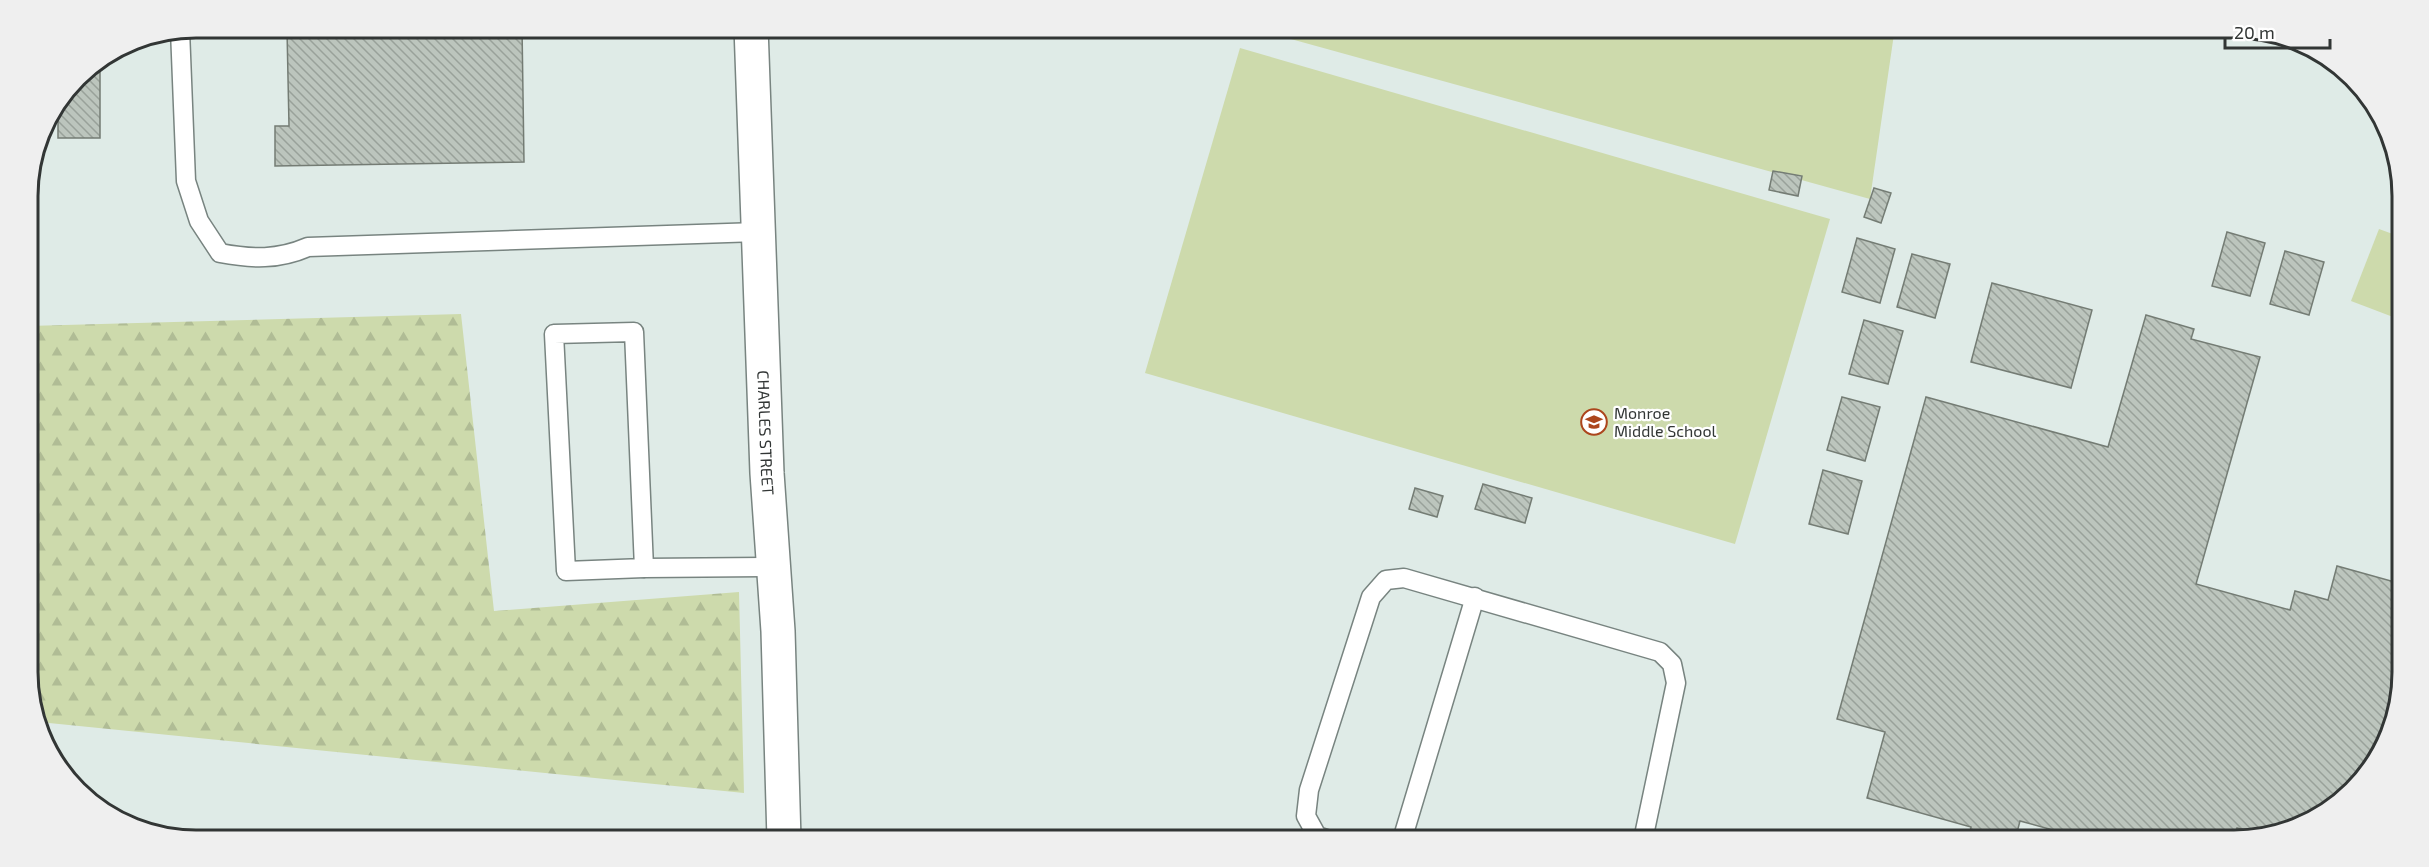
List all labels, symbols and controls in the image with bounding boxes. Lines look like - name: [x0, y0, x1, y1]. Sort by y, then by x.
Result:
- scale bar: [2225, 12, 2330, 50]
- text: 20 m: [2234, 21, 2275, 43]
- street label: CHARLES STREET: [754, 370, 779, 496]
- place label: Monroe Middle School: [1614, 403, 1717, 440]
- school or university icon: Monroe Middle School: [1579, 407, 1609, 437]

